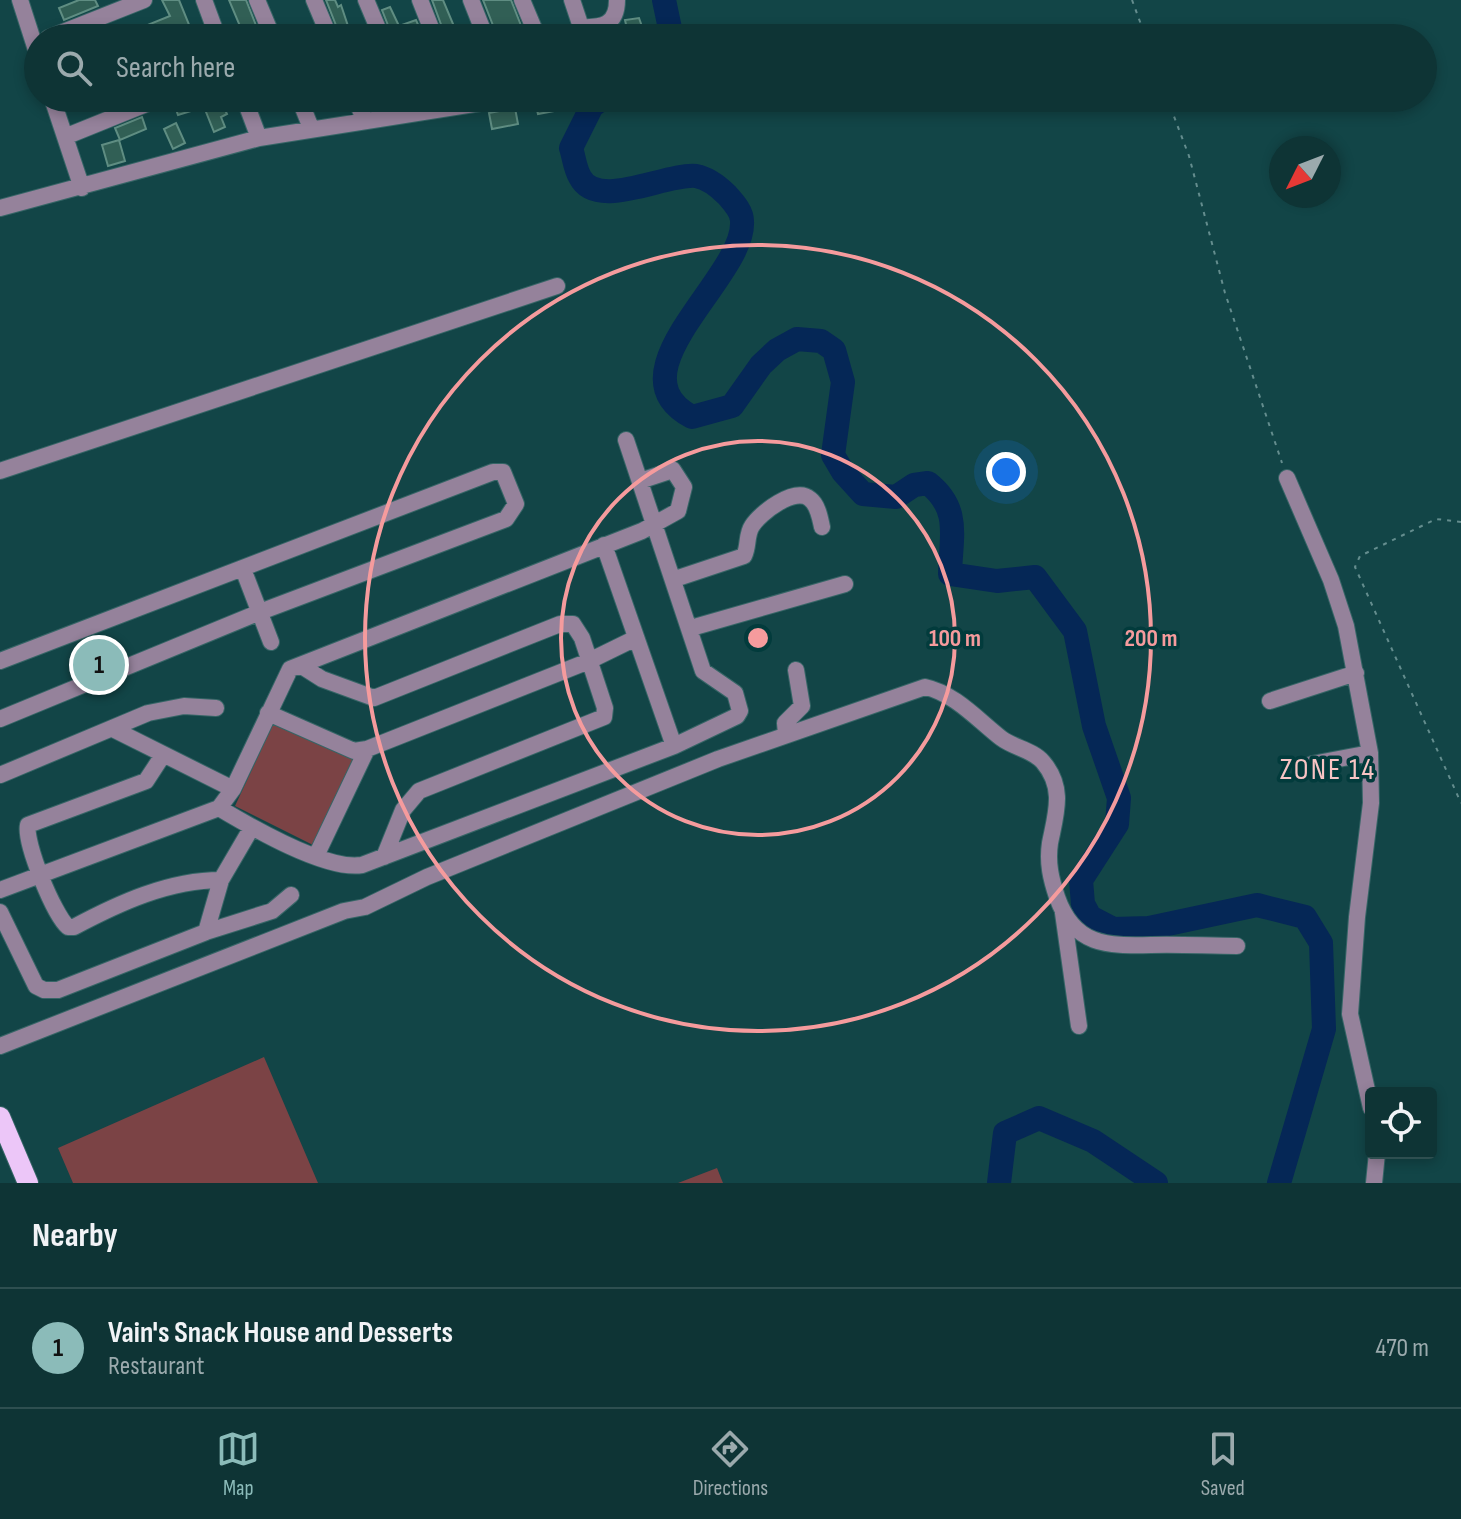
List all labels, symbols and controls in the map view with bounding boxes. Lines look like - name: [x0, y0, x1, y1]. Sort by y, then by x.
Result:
- search box: [24, 24, 1437, 112]
- icon: search: [52, 46, 96, 90]
- text: Search here: [116, 50, 235, 86]
- north arrow: [1269, 136, 1341, 208]
- your location: [986, 452, 1026, 492]
- centre of rings: [744, 624, 772, 652]
- text: 100 m: [929, 624, 981, 653]
- text: 200 m: [1124, 624, 1178, 653]
- pin: 1: [73, 635, 125, 695]
- district label: ZONE 14: [1280, 752, 1376, 788]
- map controls: [1365, 1087, 1437, 1159]
- button: locate: [1365, 1087, 1437, 1159]
- text: Nearby: [32, 1215, 118, 1256]
- text: Vain's Snack House and Desserts: [108, 1315, 453, 1351]
- text: 1: [53, 1333, 63, 1364]
- text: 470 m: [1376, 1333, 1429, 1364]
- text: Restaurant: [108, 1351, 204, 1382]
- tab: Map: [216, 1427, 260, 1502]
- tab: Directions: [693, 1427, 768, 1502]
- tab: Saved: [1201, 1427, 1245, 1502]

